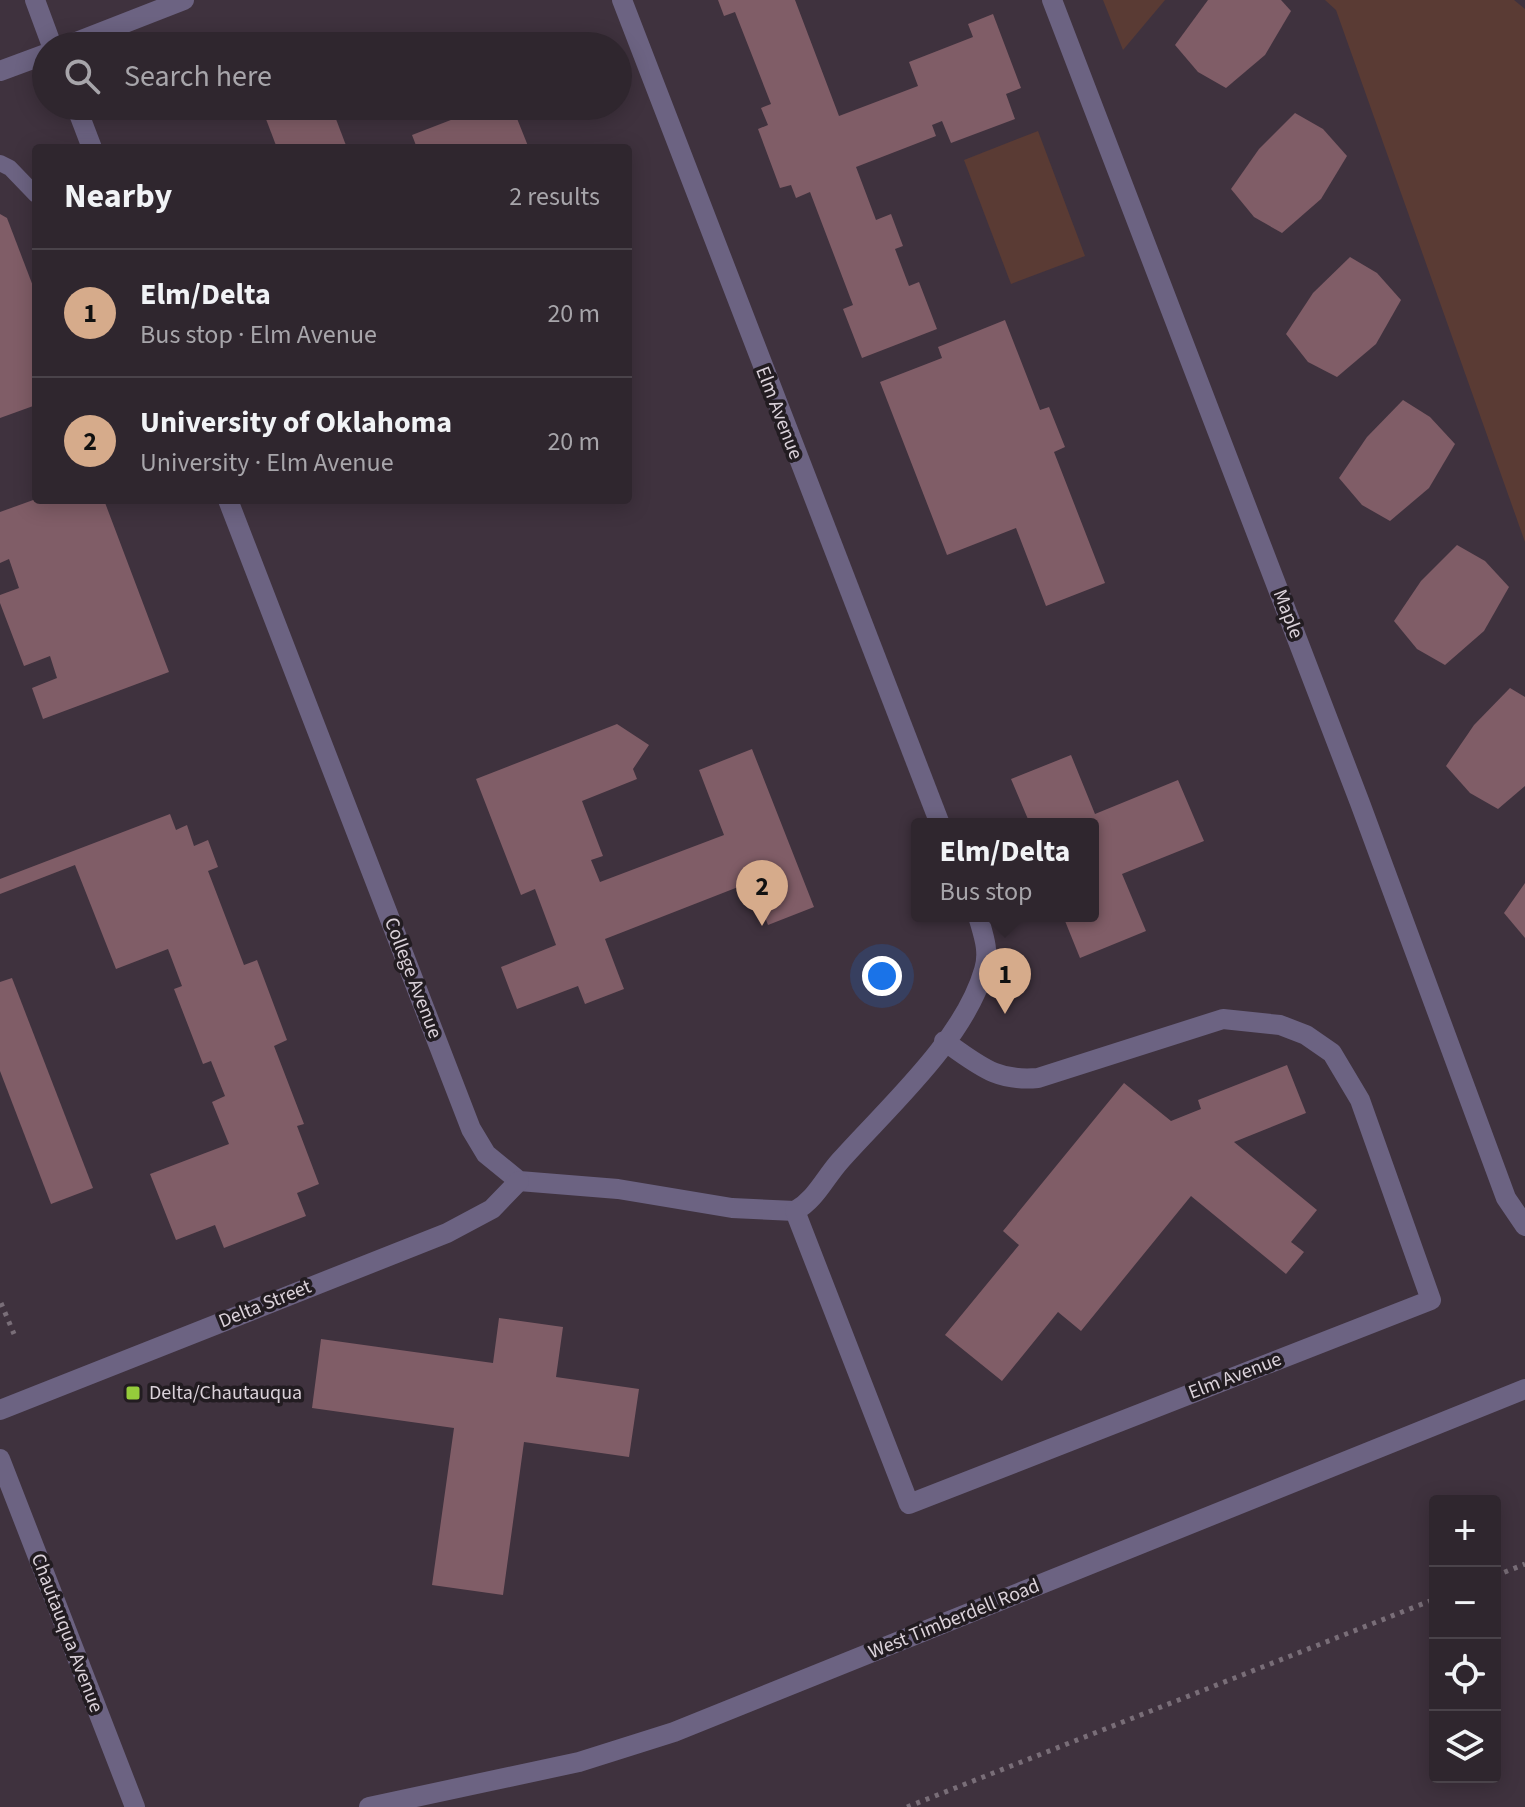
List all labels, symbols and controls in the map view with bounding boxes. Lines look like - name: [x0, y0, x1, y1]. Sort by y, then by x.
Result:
- search box: [32, 32, 632, 120]
- icon: search: [60, 54, 104, 98]
- text: Search here: [124, 55, 272, 98]
- text: Nearby: [64, 172, 172, 221]
- text: 2 results: [509, 178, 600, 215]
- text: Elm/Delta: [140, 273, 271, 316]
- text: 1: [83, 295, 97, 332]
- text: 20 m: [547, 295, 600, 332]
- text: Bus stop · Elm Avenue: [140, 316, 377, 353]
- street label: Elm Avenue: [748, 362, 810, 464]
- text: University of Oklahoma: [140, 401, 452, 444]
- text: 2: [83, 423, 97, 460]
- text: 20 m: [547, 423, 600, 460]
- text: University · Elm Avenue: [140, 444, 394, 481]
- street label: Maple: [1266, 585, 1310, 643]
- popup: [911, 818, 1099, 922]
- text: Elm/Delta: [940, 830, 1070, 873]
- pin: 2: [736, 860, 788, 926]
- text: Bus stop: [940, 873, 1032, 910]
- street label: College Avenue: [377, 913, 449, 1043]
- pin: 1: [979, 948, 1031, 1014]
- your location: [862, 956, 902, 996]
- street label: Delta Street: [214, 1273, 316, 1335]
- street label: Elm Avenue: [1184, 1345, 1286, 1407]
- place label: Delta/Chautauqua: [149, 1379, 302, 1407]
- marker: Delta/Chautauqua: [124, 1384, 142, 1402]
- map controls: [1429, 1495, 1501, 1783]
- button: +: [1429, 1495, 1501, 1567]
- street label: Chautauqua Avenue: [24, 1549, 110, 1717]
- button: −: [1429, 1567, 1501, 1639]
- street label: West Timberdell Road: [864, 1572, 1044, 1666]
- button: locate: [1429, 1639, 1501, 1711]
- button: layers: [1429, 1711, 1501, 1783]

